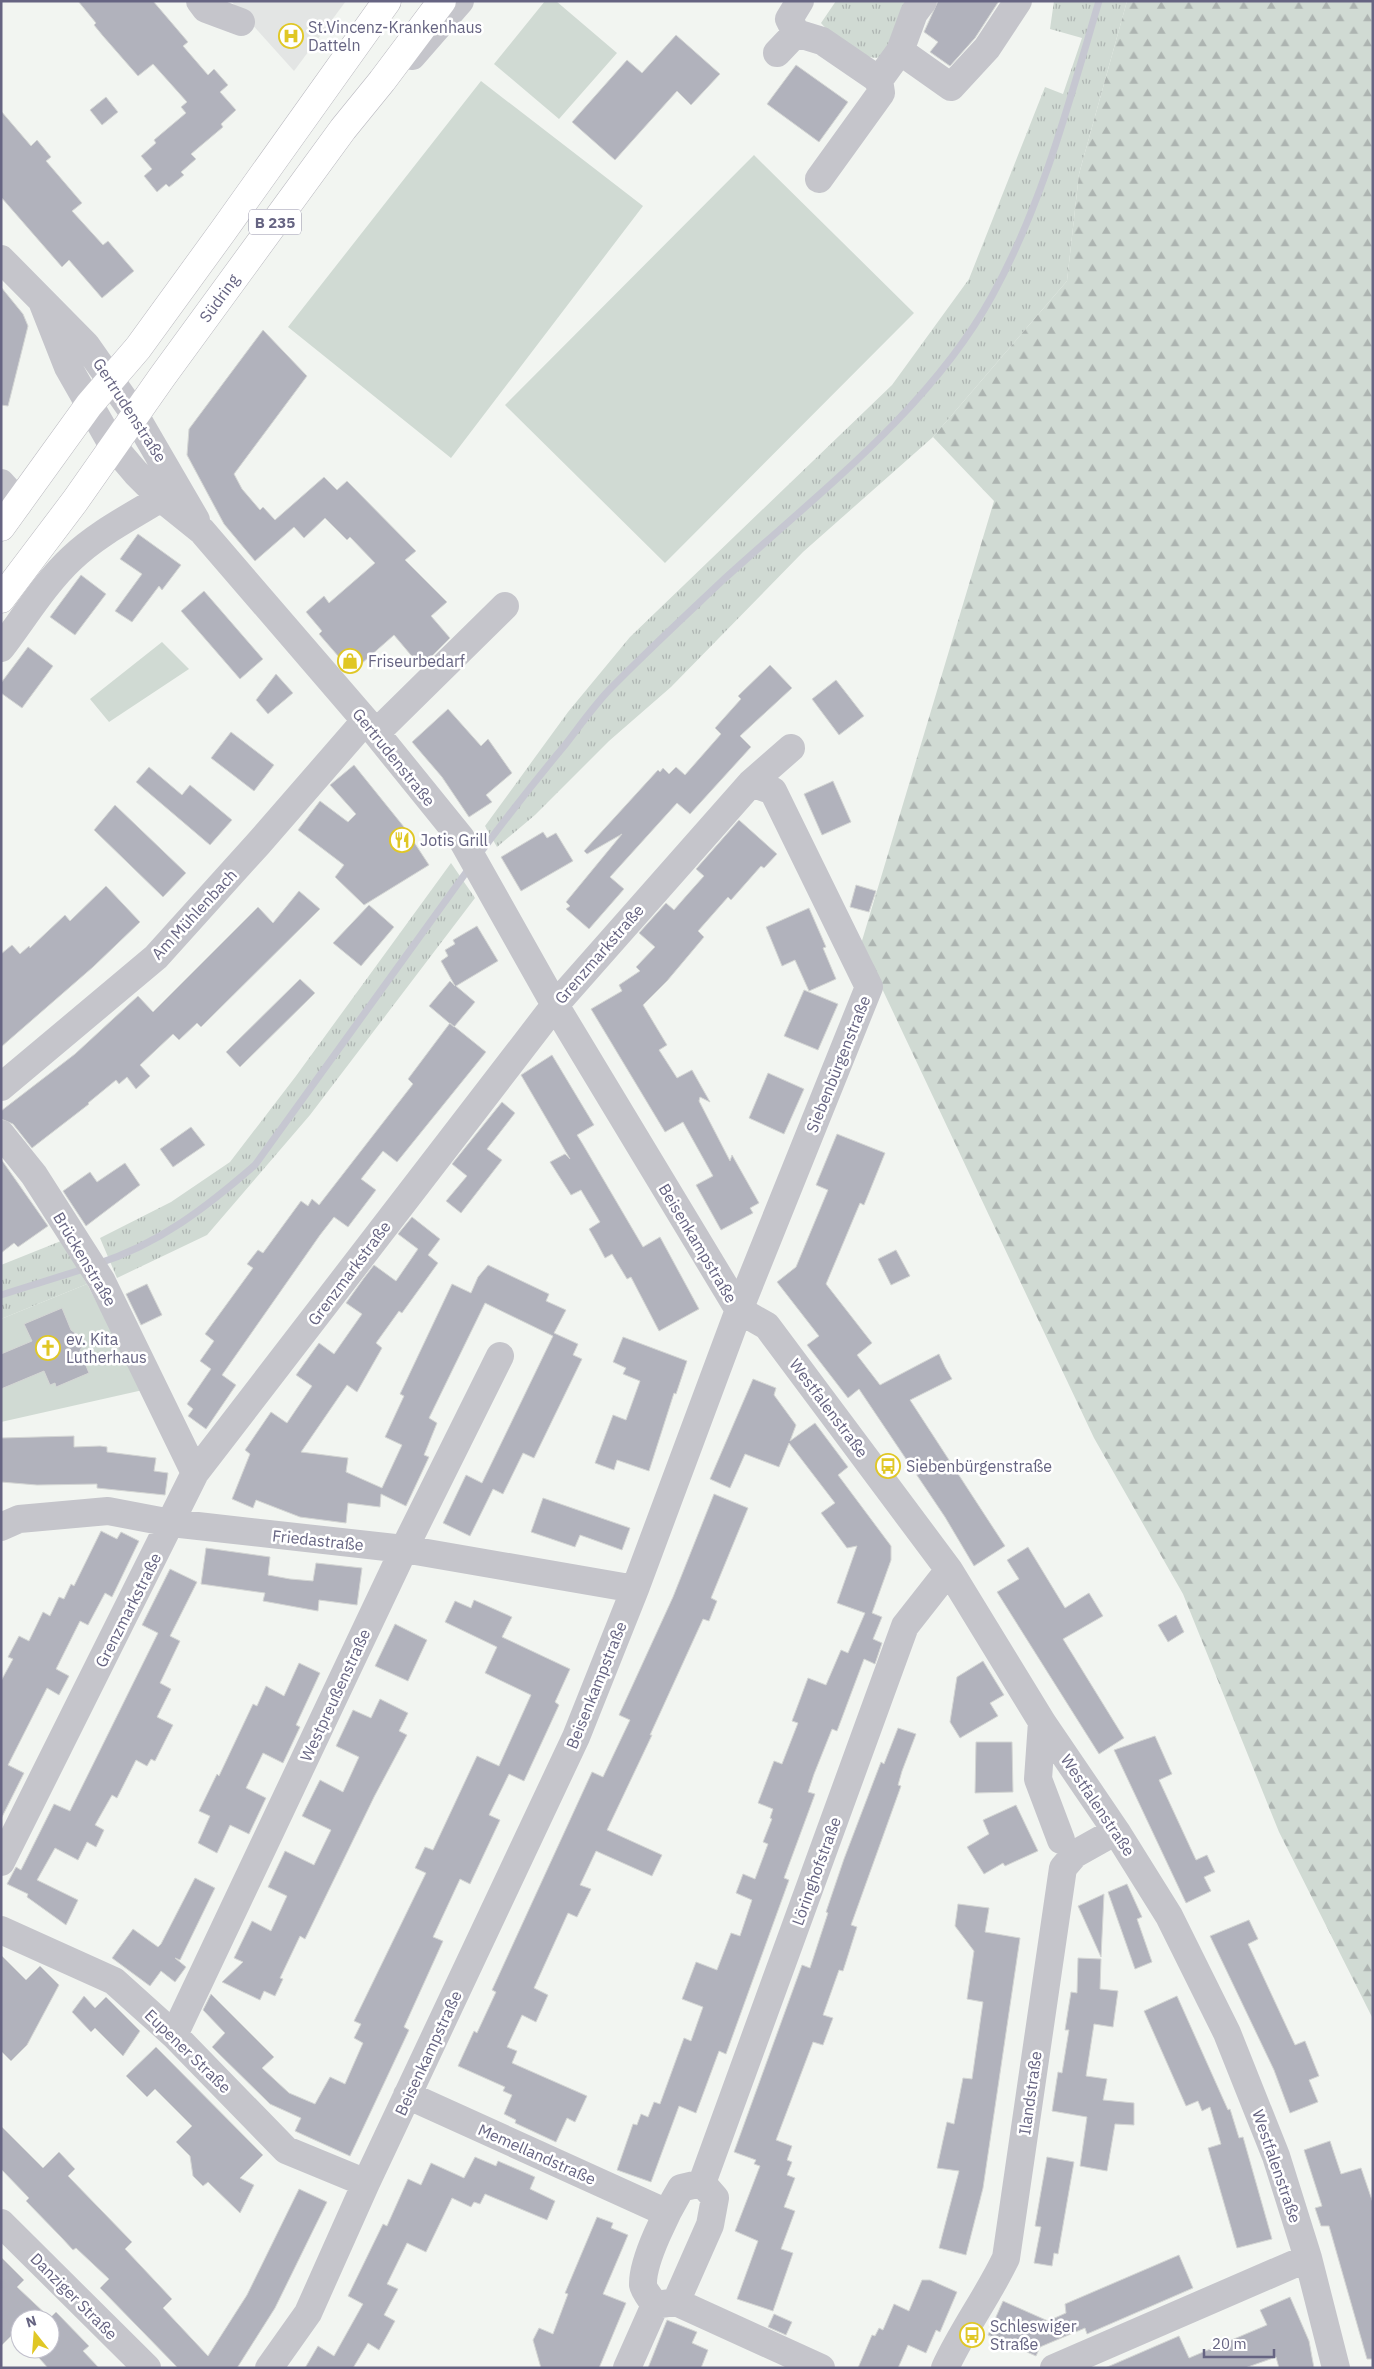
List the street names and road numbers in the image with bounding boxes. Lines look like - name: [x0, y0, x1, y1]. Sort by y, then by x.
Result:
- road number: B 235: [249, 210, 301, 234]
- street label: Südring: [195, 269, 244, 326]
- street label: Gertrudenstraße: [89, 354, 171, 466]
- street label: Gertrudenstraße: [348, 704, 440, 810]
- street label: Am Mühlenbach: [147, 865, 241, 963]
- street label: Grenzmarkstraße: [550, 900, 648, 1008]
- street label: Siebenbürgenstraße: [801, 992, 875, 1135]
- street label: Beisenkampstraße: [654, 1180, 742, 1306]
- street label: Brückenstraße: [49, 1208, 121, 1310]
- street label: Grenzmarkstraße: [303, 1217, 395, 1329]
- street label: Westfalenstraße: [785, 1355, 873, 1462]
- street label: Friedastraße: [271, 1525, 365, 1555]
- street label: Grenzmarkstraße: [91, 1549, 166, 1670]
- street label: Beisenkampstraße: [561, 1618, 631, 1752]
- street label: Westpreußenstraße: [296, 1625, 375, 1764]
- street label: Westfalenstraße: [1057, 1750, 1140, 1860]
- street label: Löringhofstraße: [787, 1814, 845, 1928]
- street label: Beisenkampstraße: [390, 1987, 466, 2119]
- street label: Eupener Straße: [141, 2005, 235, 2097]
- street label: Ilandstraße: [1014, 2050, 1046, 2136]
- street label: Westfalenstraße: [1248, 2107, 1306, 2226]
- street label: Memellandstraße: [475, 2119, 599, 2189]
- street label: Danziger Straße: [26, 2248, 122, 2344]

